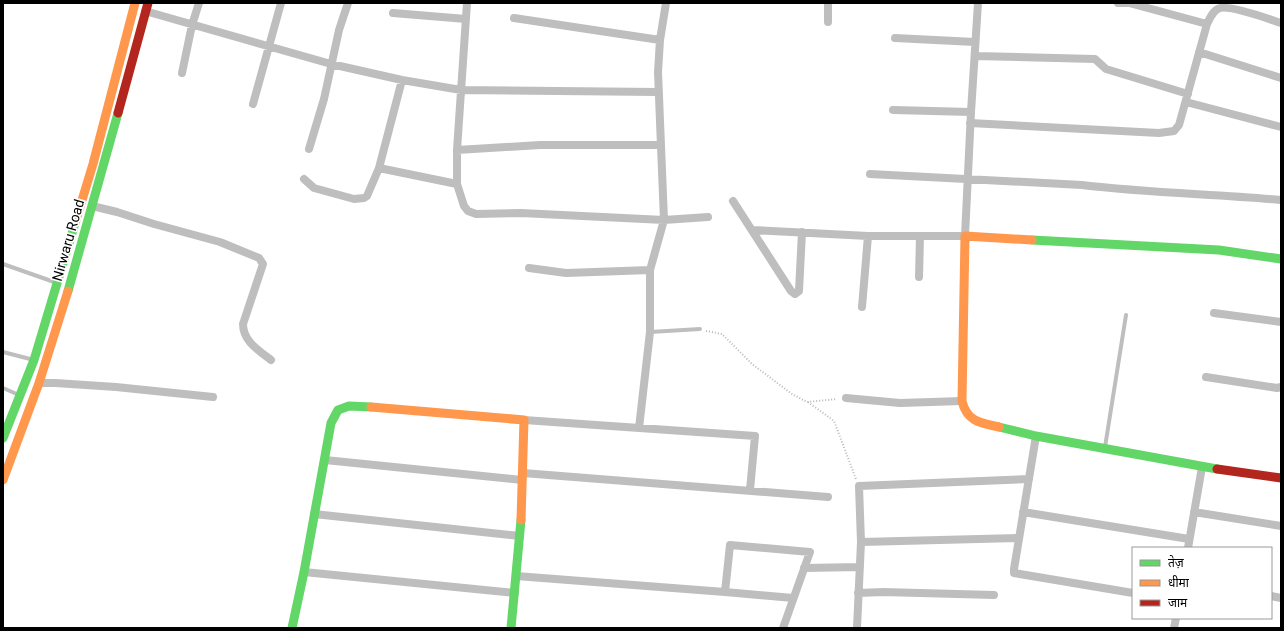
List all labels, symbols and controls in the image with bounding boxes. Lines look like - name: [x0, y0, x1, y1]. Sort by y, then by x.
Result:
- street label: Nirwaru Road: [49, 197, 87, 283]
- legend: [1132, 547, 1272, 619]
- text: तेज़: [1168, 555, 1185, 570]
- text: धीमा: [1168, 575, 1190, 590]
- text: जाम: [1168, 596, 1188, 610]

